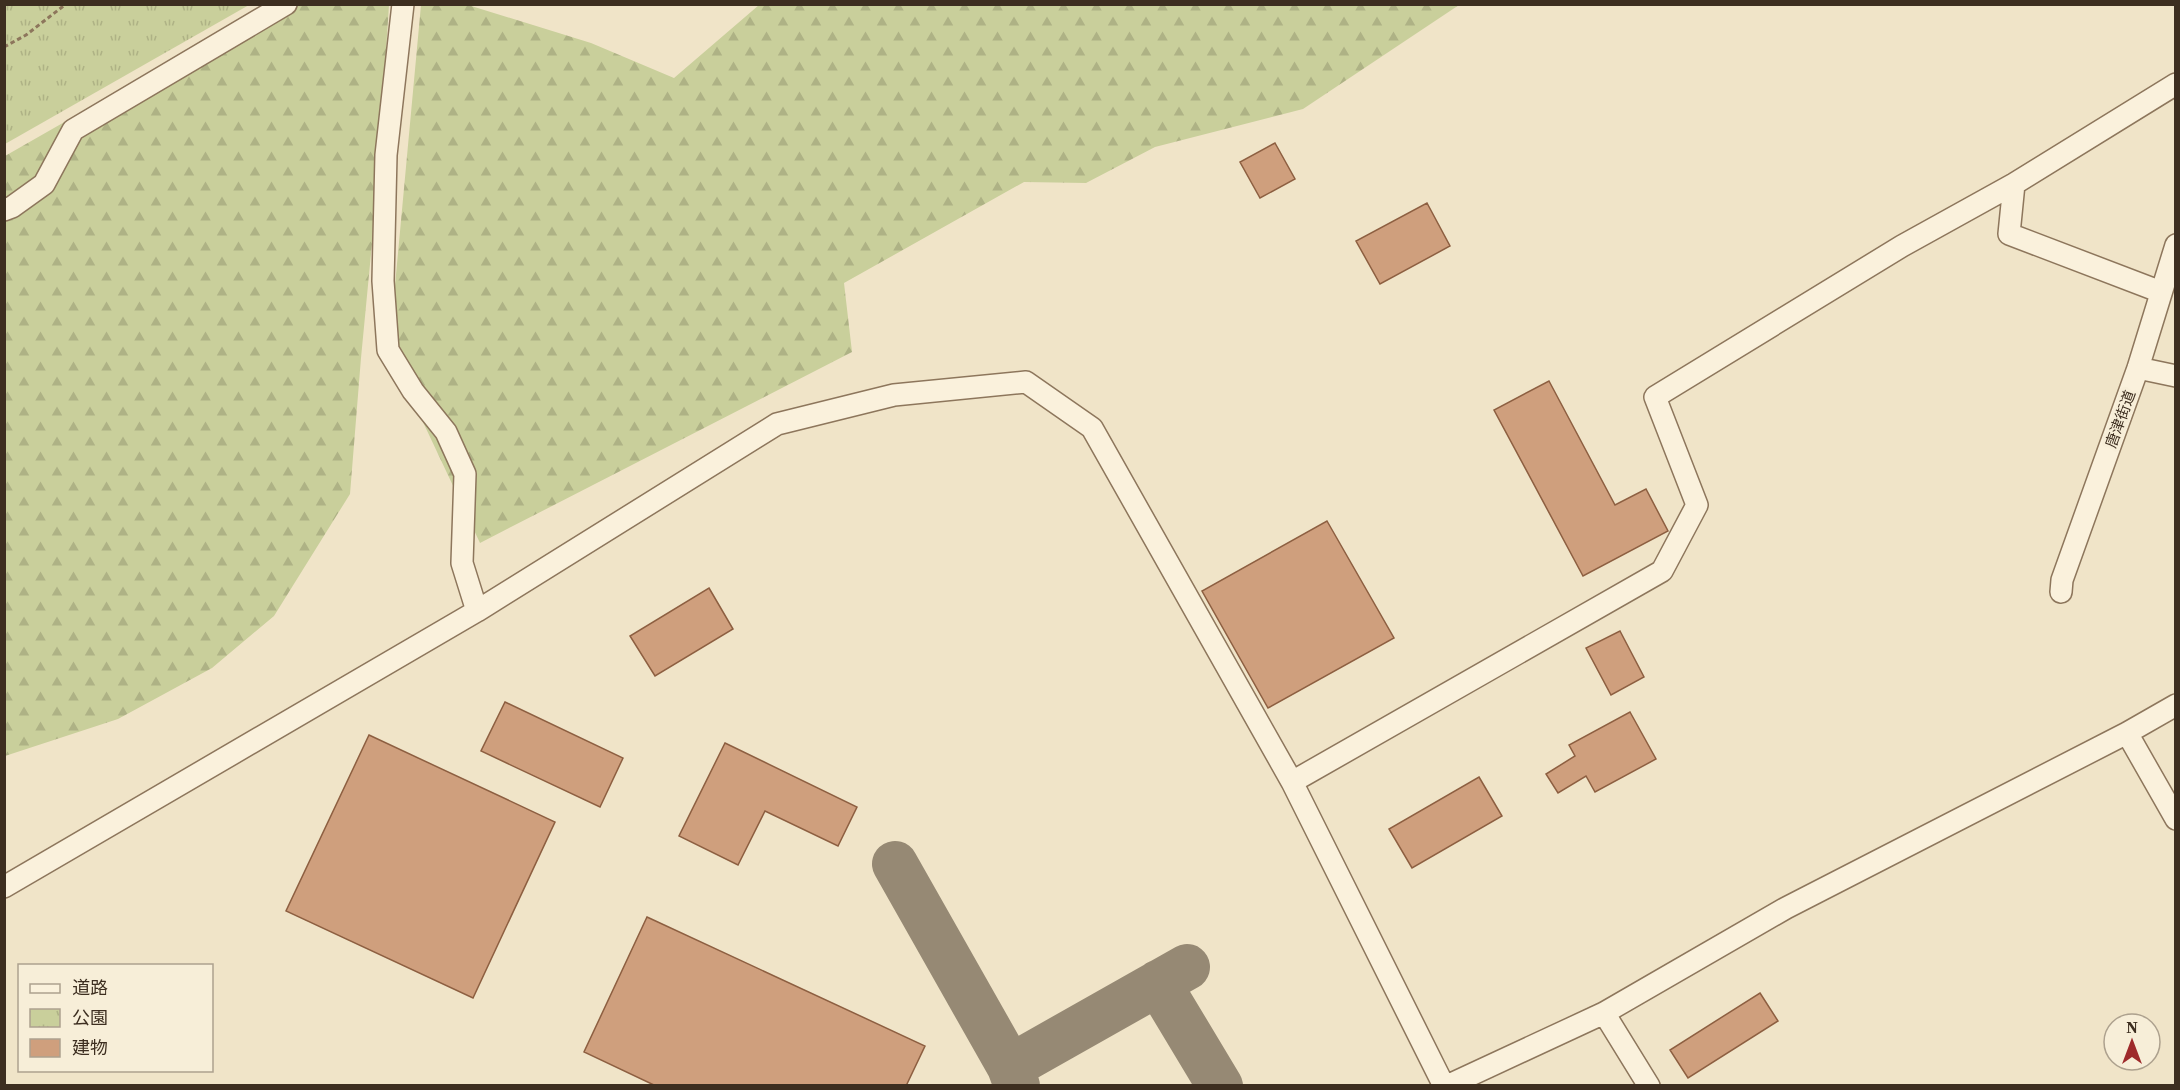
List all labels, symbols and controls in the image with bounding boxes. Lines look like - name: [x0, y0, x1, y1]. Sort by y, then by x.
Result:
- street label: 唐津街道: [2100, 387, 2140, 451]
- legend: [18, 964, 213, 1072]
- text: 道路: [72, 975, 108, 1000]
- text: 公園: [72, 1005, 108, 1030]
- north arrow: [2102, 1012, 2162, 1072]
- text: N: [2126, 1016, 2138, 1038]
- text: 建物: [72, 1035, 108, 1060]

